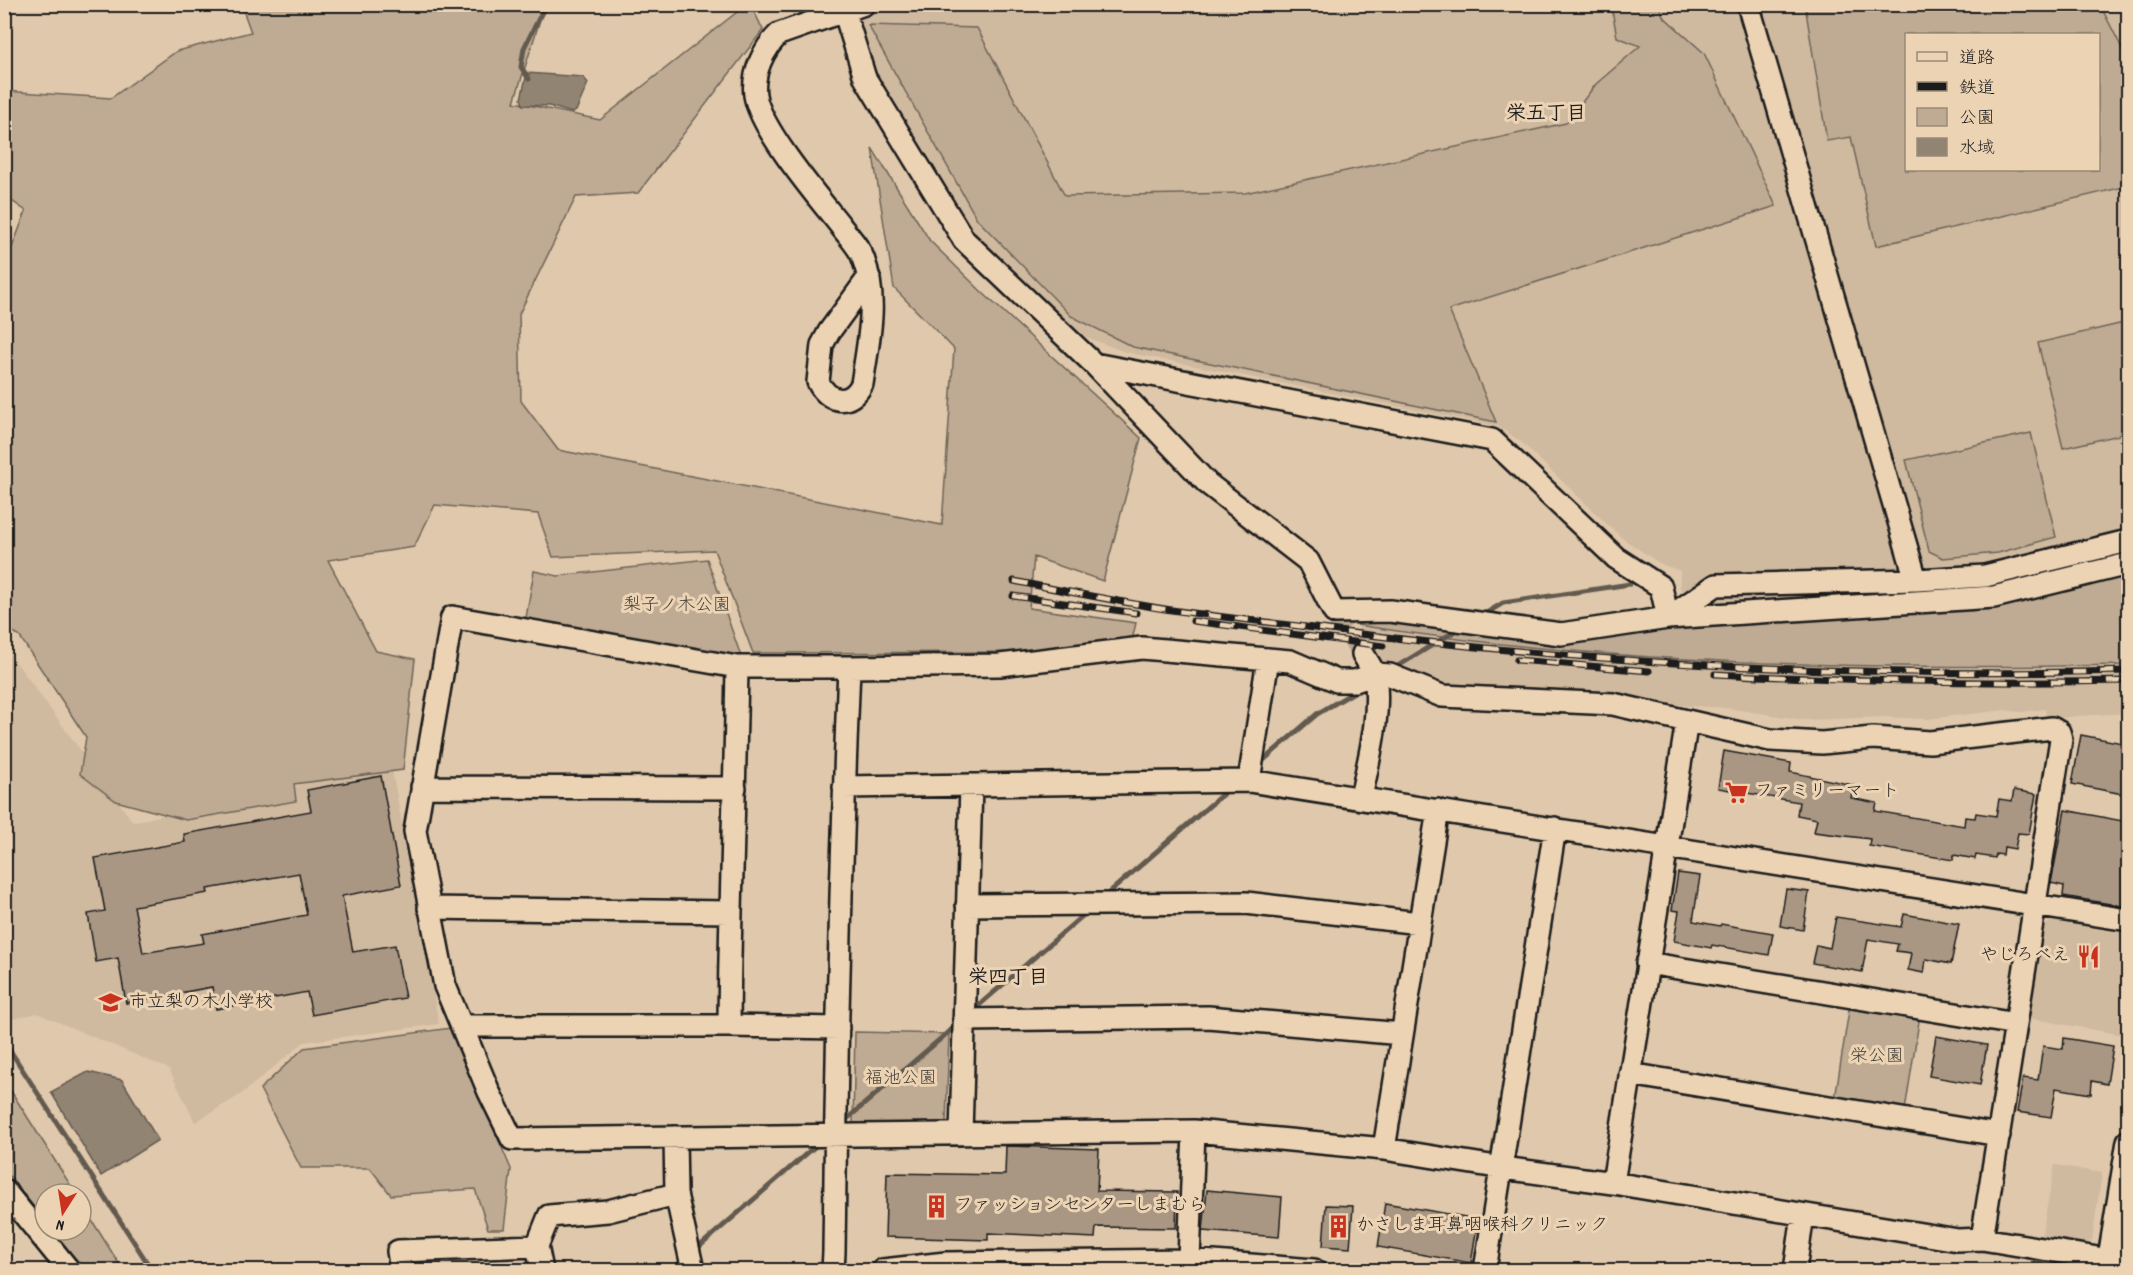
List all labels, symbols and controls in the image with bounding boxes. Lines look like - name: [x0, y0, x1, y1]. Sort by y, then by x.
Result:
- legend: [1905, 33, 2100, 171]
- text: 道路: [1959, 47, 1995, 72]
- text: 鉄道: [1959, 77, 1995, 102]
- district label: 栄五丁目: [1506, 101, 1586, 129]
- text: 公園: [1959, 107, 1995, 132]
- text: 水域: [1959, 137, 1995, 162]
- park label: 梨子ノ木公園: [623, 594, 731, 619]
- supermarket icon: ファミリーマート: [1724, 779, 1750, 805]
- place label: ファミリーマート: [1755, 780, 1899, 805]
- restaurant icon: やじろべえ: [2075, 943, 2101, 969]
- place label: やじろべえ: [1980, 944, 2070, 969]
- district label: 栄四丁目: [968, 965, 1048, 993]
- school or university icon: 市立梨の木小学校: [98, 990, 124, 1016]
- place label: 市立梨の木小学校: [129, 991, 273, 1016]
- park label: 栄公園: [1850, 1045, 1904, 1070]
- park label: 福池公園: [865, 1067, 937, 1092]
- north arrow: [33, 1182, 93, 1242]
- building icon: ファッションセンターしまむら: [924, 1193, 950, 1219]
- place label: ファッションセンターしまむら: [955, 1194, 1206, 1219]
- text: N: [54, 1212, 67, 1236]
- building icon: かさしま耳鼻咽喉科クリニック: [1325, 1213, 1351, 1239]
- place label: かさしま耳鼻咽喉科クリニック: [1356, 1214, 1608, 1239]

